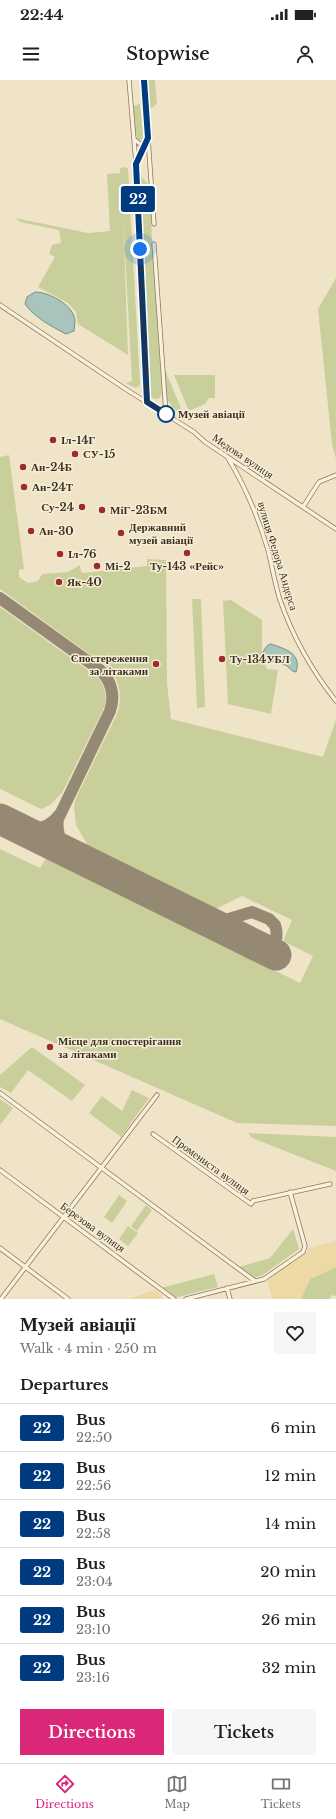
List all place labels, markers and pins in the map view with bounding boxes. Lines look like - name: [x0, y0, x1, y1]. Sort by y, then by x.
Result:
- marker: Музей авіації: [157, 405, 175, 423]
- place label: Музей авіації: [178, 407, 246, 421]
- place label: Іл-14Г: [61, 433, 96, 447]
- marker: Іл-14Г: [48, 435, 58, 445]
- place label: СУ-15: [83, 447, 116, 461]
- marker: СУ-15: [70, 449, 80, 459]
- place label: Ан-24Б: [31, 460, 72, 474]
- marker: Ан-24Б: [18, 462, 28, 472]
- place label: Ан-24Т: [32, 480, 74, 494]
- marker: Ан-24Т: [19, 482, 29, 492]
- place label: Су-24: [41, 500, 74, 514]
- marker: Су-24: [77, 502, 87, 512]
- place label: МіГ-23БМ: [110, 503, 168, 517]
- marker: МіГ-23БМ: [97, 505, 107, 515]
- place label: Державний музей авіації: [129, 520, 194, 547]
- place label: Ан-30: [39, 524, 74, 538]
- marker: Ан-30: [26, 526, 36, 536]
- marker: Державний музей авіації: [116, 528, 126, 538]
- place label: Іл-76: [68, 547, 96, 561]
- marker: Ту-143 «Рейс»: [182, 548, 192, 558]
- marker: Іл-76: [55, 549, 65, 559]
- place label: Мі-2: [105, 559, 131, 573]
- place label: Ту-143 «Рейс»: [150, 559, 224, 573]
- marker: Мі-2: [92, 561, 102, 571]
- place label: Як-40: [67, 575, 102, 589]
- marker: Як-40: [54, 577, 64, 587]
- place label: Спостереження за літаками: [71, 651, 149, 678]
- place label: Ту-134УБЛ: [230, 652, 290, 666]
- marker: Ту-134УБЛ: [217, 654, 227, 664]
- marker: Спостереження за літаками: [151, 659, 161, 669]
- place label: Місце для спостерігання за літаками: [58, 1034, 181, 1061]
- marker: Місце для спостерігання за літаками: [45, 1042, 55, 1052]

